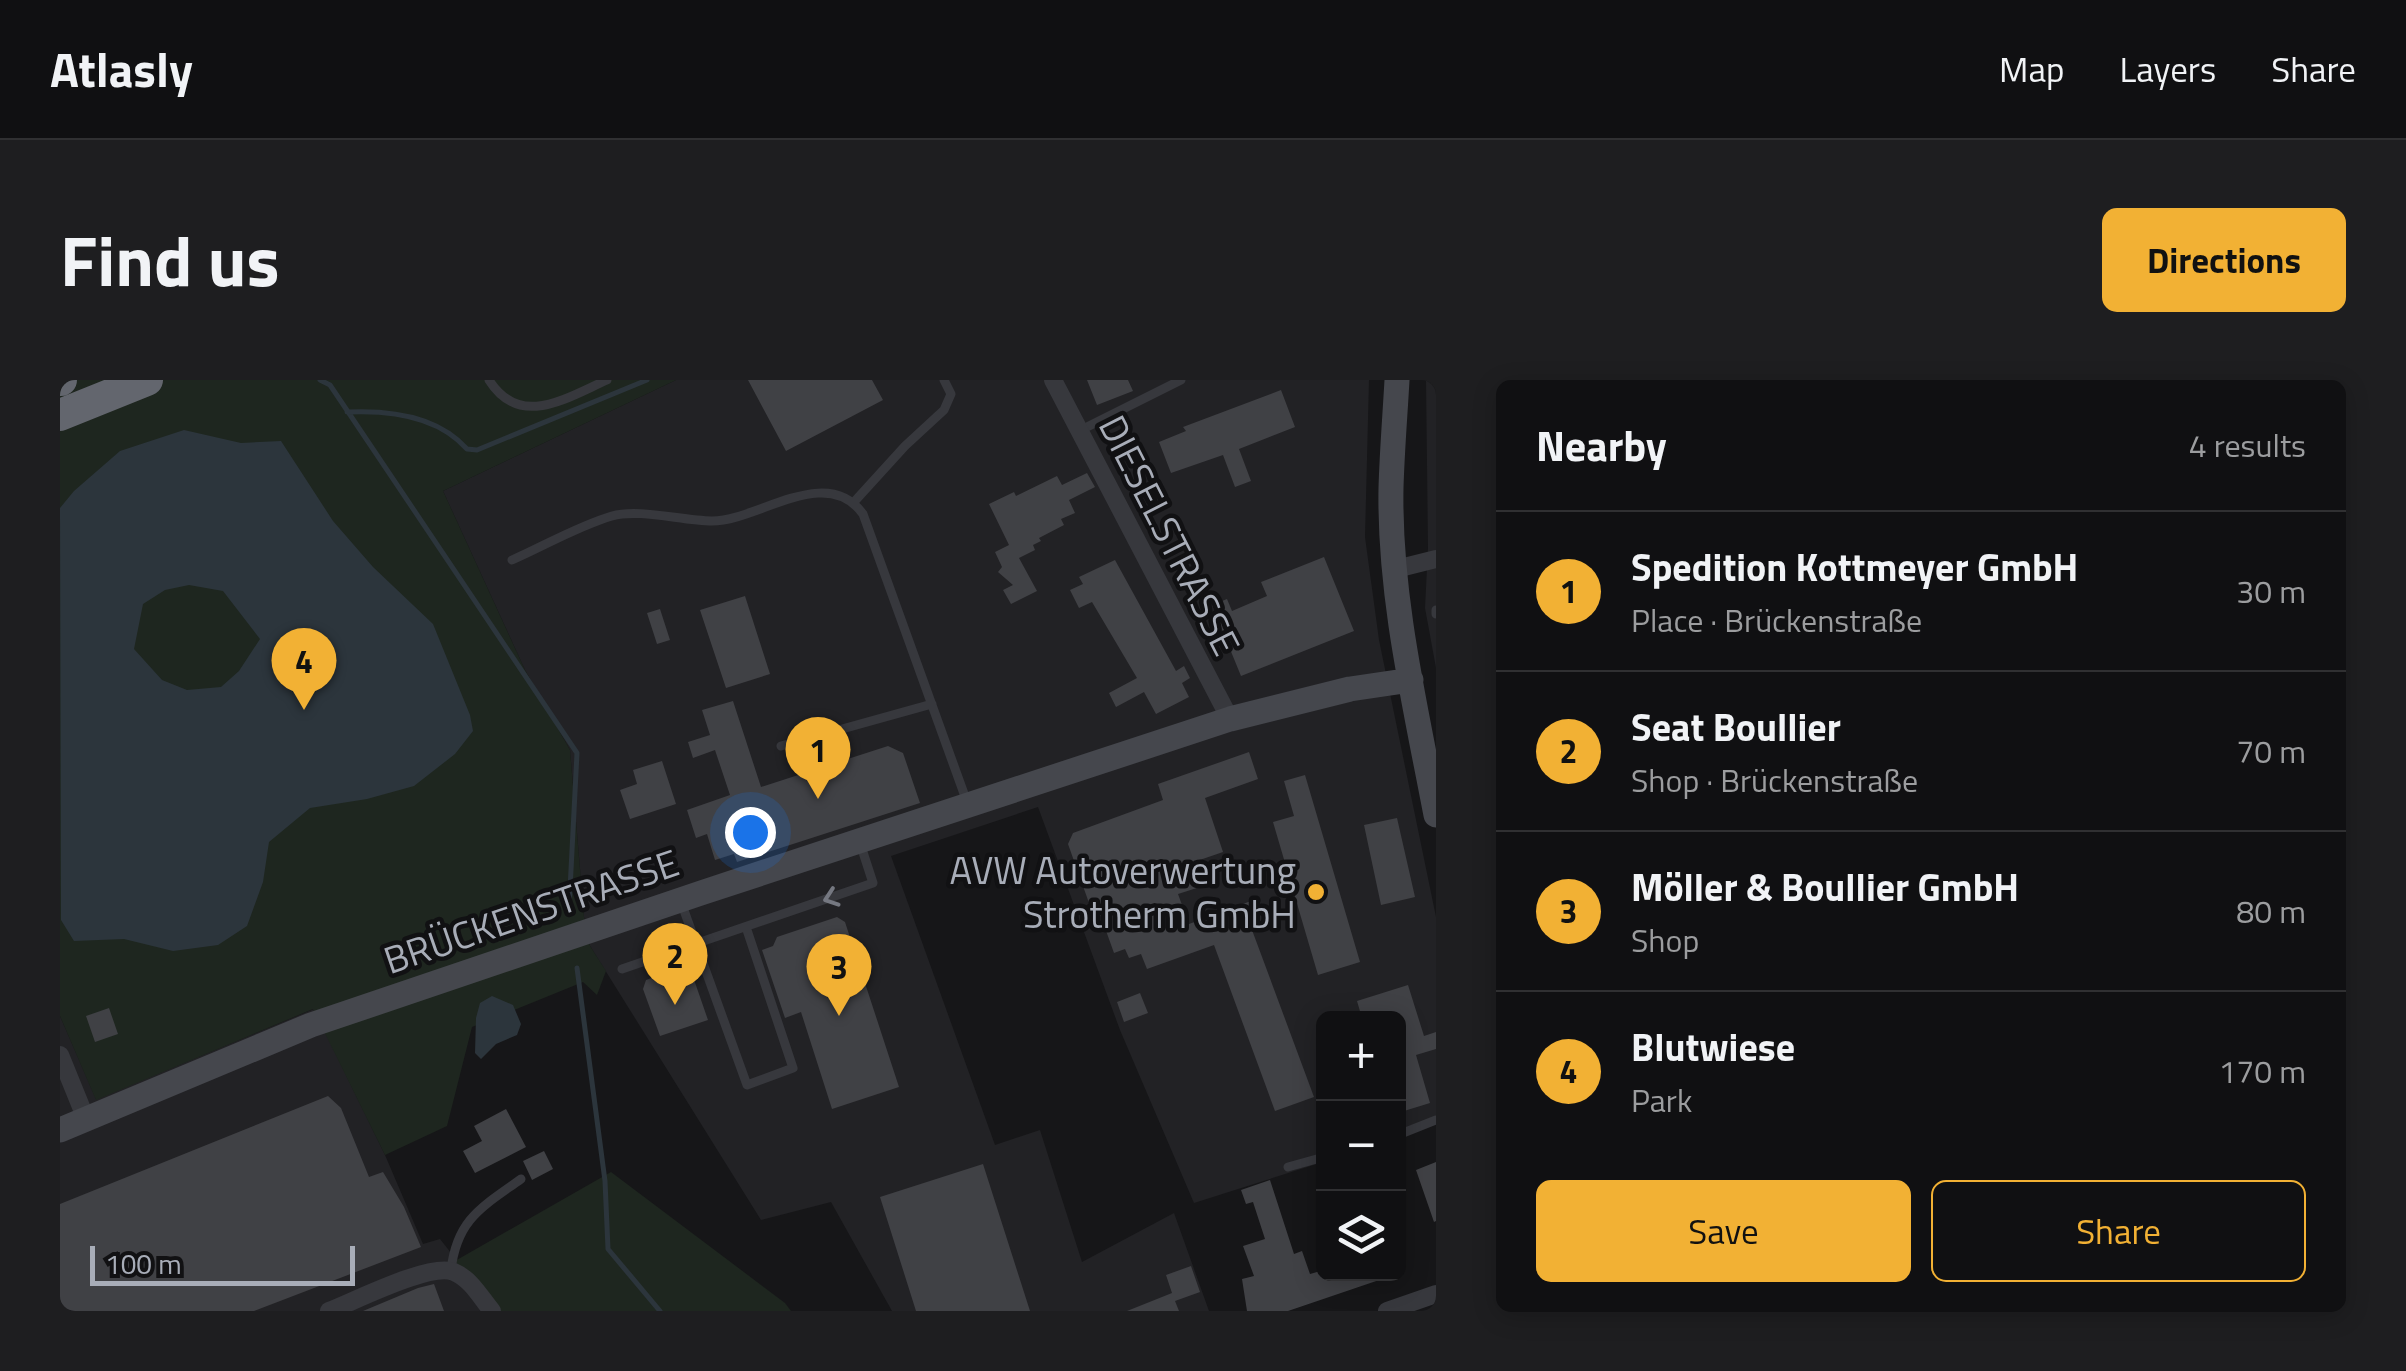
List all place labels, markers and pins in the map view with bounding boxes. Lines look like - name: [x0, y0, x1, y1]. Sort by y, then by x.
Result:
- pin: 4: [272, 628, 336, 710]
- pin: 1: [786, 716, 850, 799]
- place label: AVW Autoverwertung Strotherm GmbH: [950, 841, 1296, 943]
- marker: AVW Autoverwertung Strotherm GmbH: [1305, 881, 1327, 903]
- pin: 2: [642, 922, 708, 1005]
- pin: 3: [806, 934, 872, 1016]

